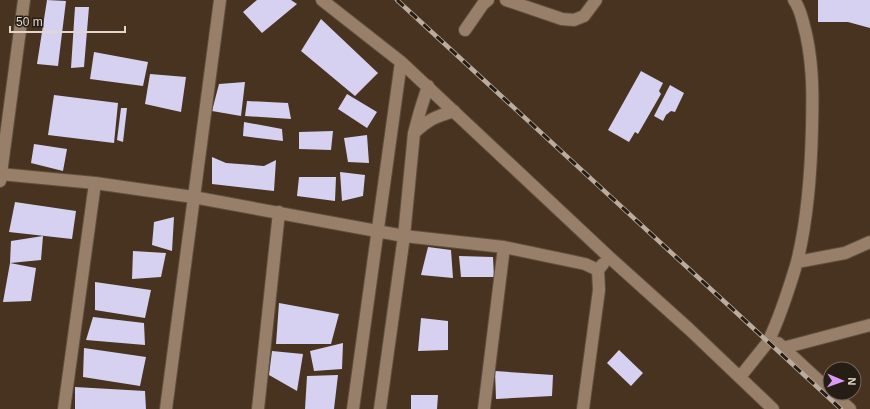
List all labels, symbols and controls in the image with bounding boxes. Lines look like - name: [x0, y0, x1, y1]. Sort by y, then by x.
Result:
- scale bar: [10, 8, 125, 34]
- text: 50 m: [16, 15, 43, 29]
- north arrow: [822, 361, 862, 401]
- text: N: [846, 377, 858, 386]

